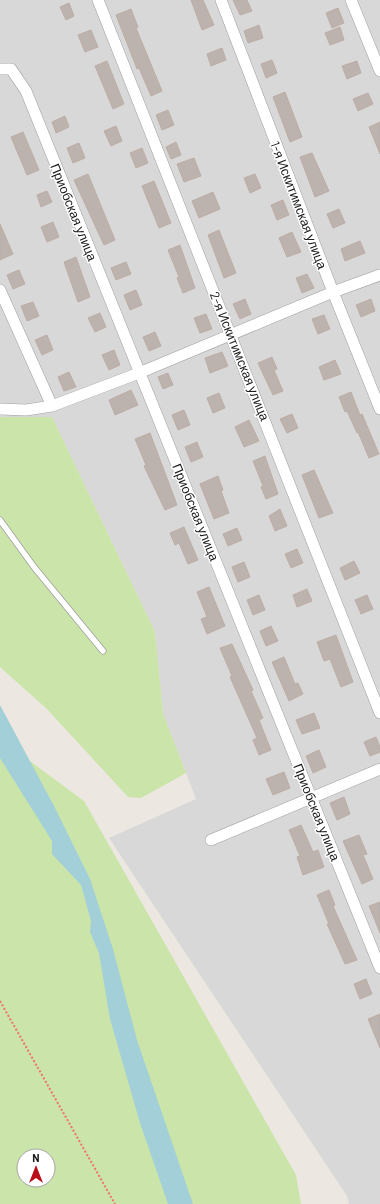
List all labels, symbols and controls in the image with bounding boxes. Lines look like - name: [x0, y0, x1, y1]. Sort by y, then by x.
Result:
- street label: 1-я Искитимская улица: [267, 139, 331, 272]
- street label: Приобская улица: [47, 161, 101, 264]
- street label: 2-я Искитимская улица: [207, 289, 274, 424]
- street label: Приобская улица: [169, 461, 223, 564]
- street label: Приобская улица: [290, 761, 344, 864]
- north arrow: [16, 1148, 56, 1188]
- text: N: [32, 1151, 40, 1164]

